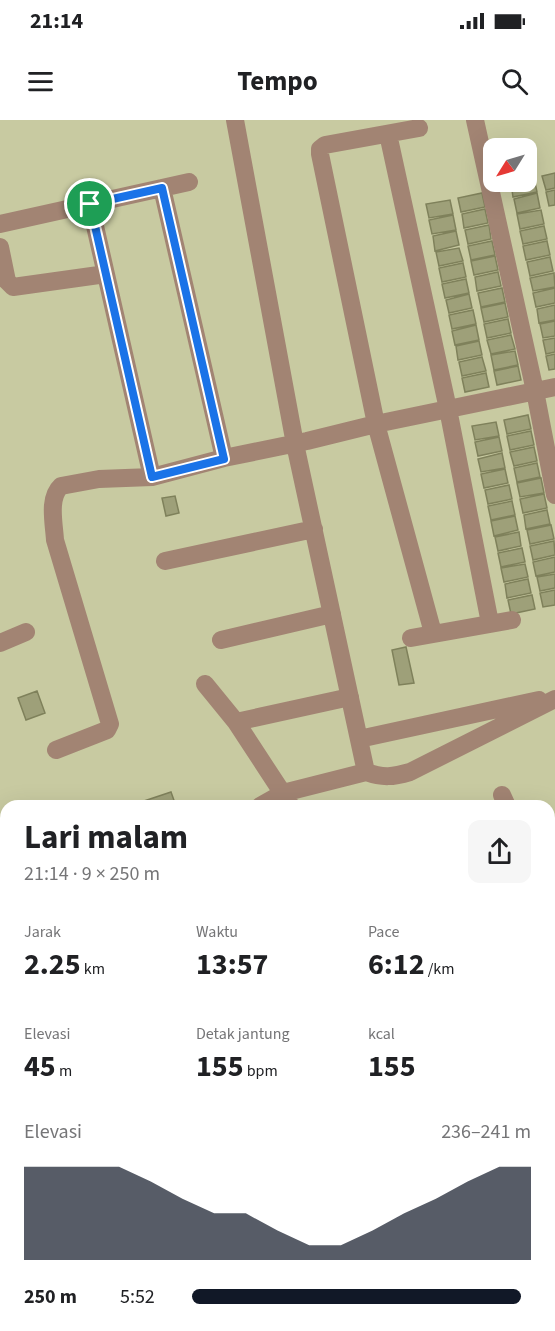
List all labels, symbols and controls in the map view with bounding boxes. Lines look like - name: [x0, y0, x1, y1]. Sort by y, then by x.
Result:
- text: 21:14: [30, 5, 83, 37]
- text: Tempo: [237, 62, 318, 101]
- icon: menu: [24, 65, 57, 98]
- icon: search: [498, 65, 531, 98]
- north arrow: [483, 138, 537, 192]
- map controls: [483, 138, 537, 192]
- pin: [64, 178, 115, 229]
- icon: arrive: [73, 187, 106, 220]
- text: Lari malam: [24, 814, 188, 861]
- button: share: [468, 820, 531, 883]
- text: 21:14 · 9 × 250 m: [24, 860, 160, 888]
- text: Jarak: [24, 921, 61, 943]
- text: Waktu: [196, 921, 238, 943]
- text: Pace: [368, 921, 399, 943]
- text: 2.25: [24, 943, 81, 986]
- text: 13:57: [196, 943, 268, 986]
- text: 6:12: [368, 943, 425, 986]
- text: km: [81, 958, 105, 980]
- text: /km: [425, 958, 455, 980]
- text: Elevasi: [24, 1023, 70, 1045]
- text: Detak jantung: [196, 1023, 290, 1045]
- text: kcal: [368, 1023, 395, 1045]
- text: 45: [24, 1045, 56, 1088]
- text: 155: [196, 1045, 244, 1088]
- text: 155: [368, 1045, 416, 1088]
- text: m: [56, 1060, 72, 1082]
- text: bpm: [244, 1060, 278, 1082]
- text: Elevasi: [24, 1118, 82, 1146]
- text: 236–241 m: [441, 1118, 531, 1146]
- text: 250 m: [24, 1283, 77, 1311]
- text: 5:52: [120, 1283, 155, 1311]

